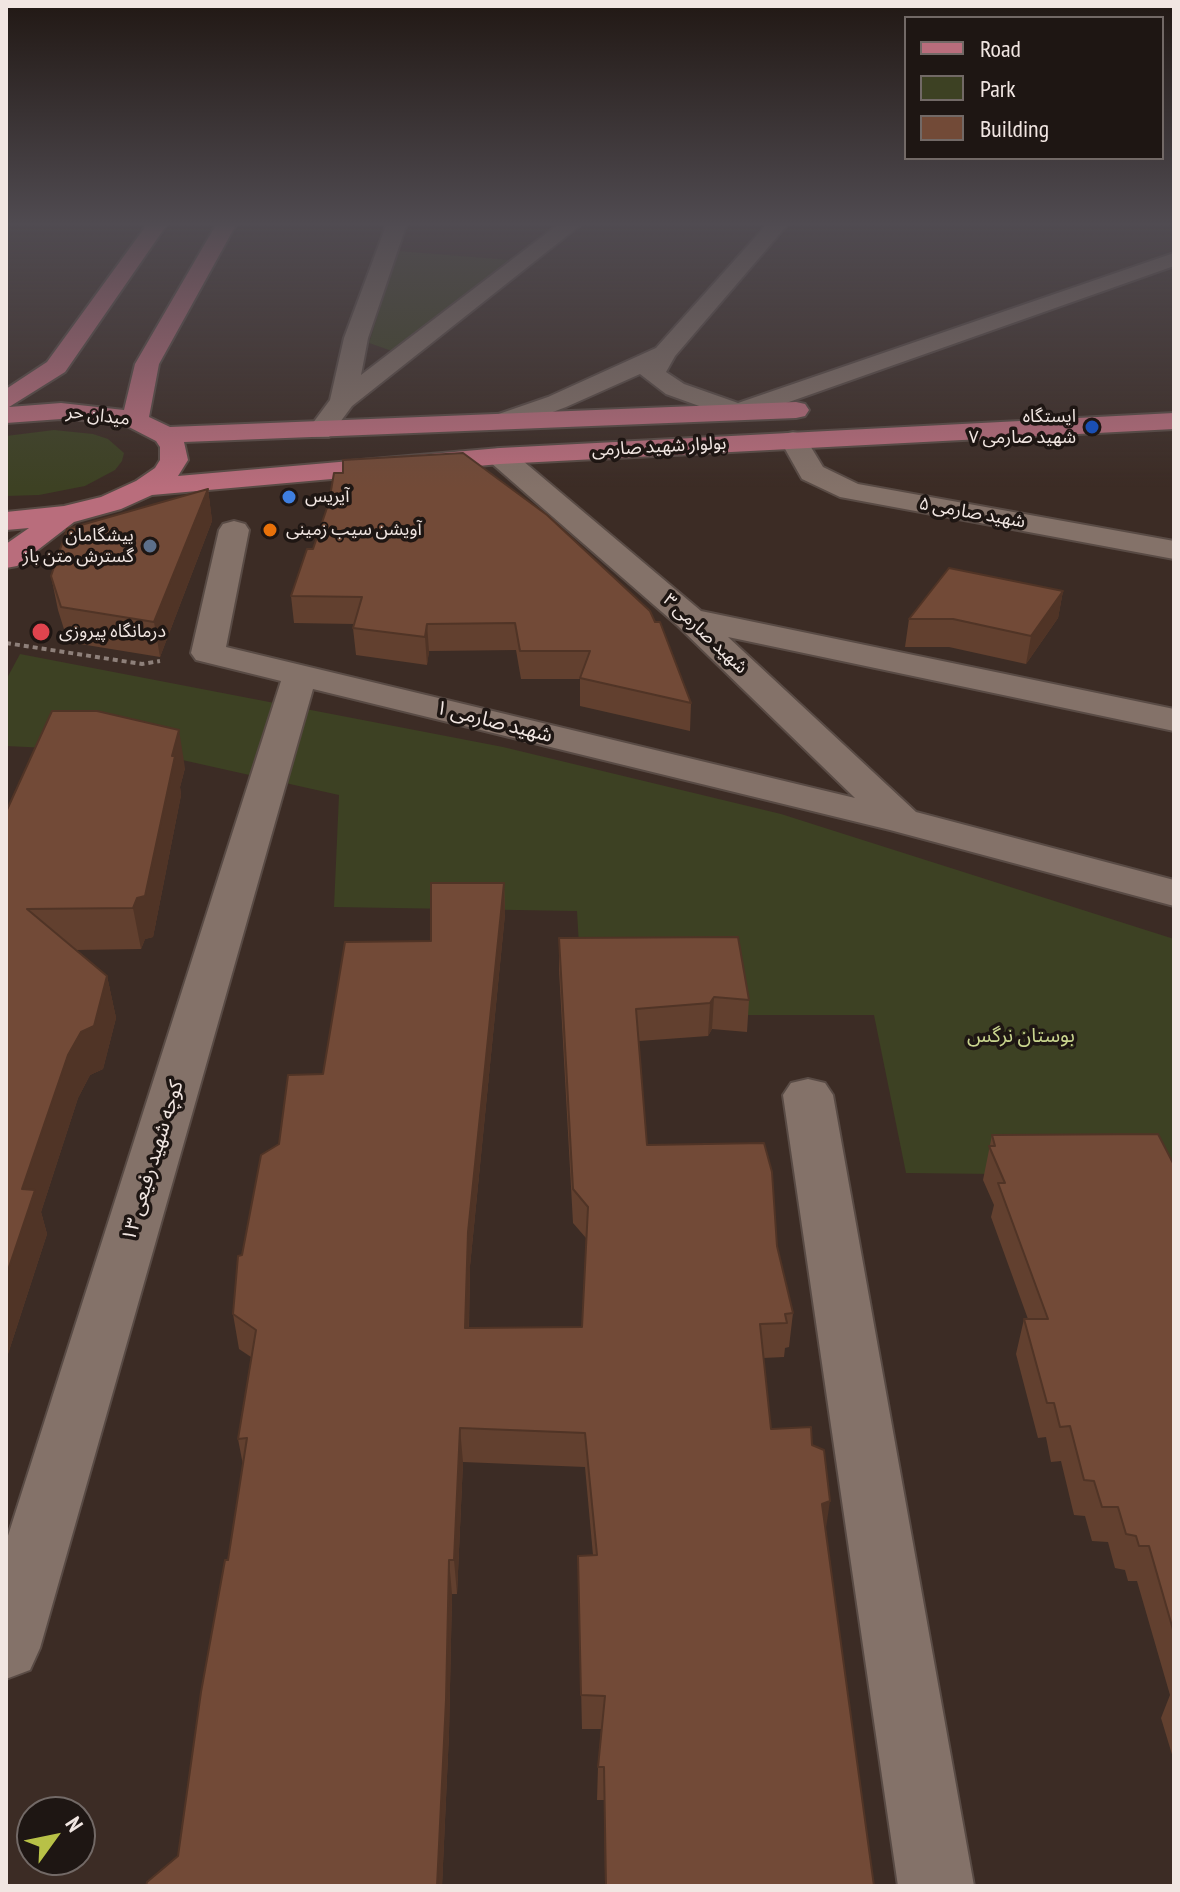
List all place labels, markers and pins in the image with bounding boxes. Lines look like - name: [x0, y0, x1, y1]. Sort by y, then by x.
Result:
- place label: ایستگاه شهید صارمی ۷: [968, 406, 1076, 448]
- marker: ایستگاه شهید صارمی ۷: [1083, 418, 1101, 436]
- place label: آیریس: [305, 486, 349, 508]
- marker: آیریس: [280, 488, 298, 506]
- place label: آویشن سیب زمینی: [286, 519, 422, 541]
- marker: آویشن سیب زمینی: [261, 521, 279, 539]
- place label: پیشگامان گسترش متن باز: [23, 525, 134, 568]
- marker: پیشگامان گسترش متن باز: [141, 537, 159, 555]
- marker: درمانگاه پیروزی: [30, 621, 52, 643]
- place label: درمانگاه پیروزی: [59, 621, 166, 643]

